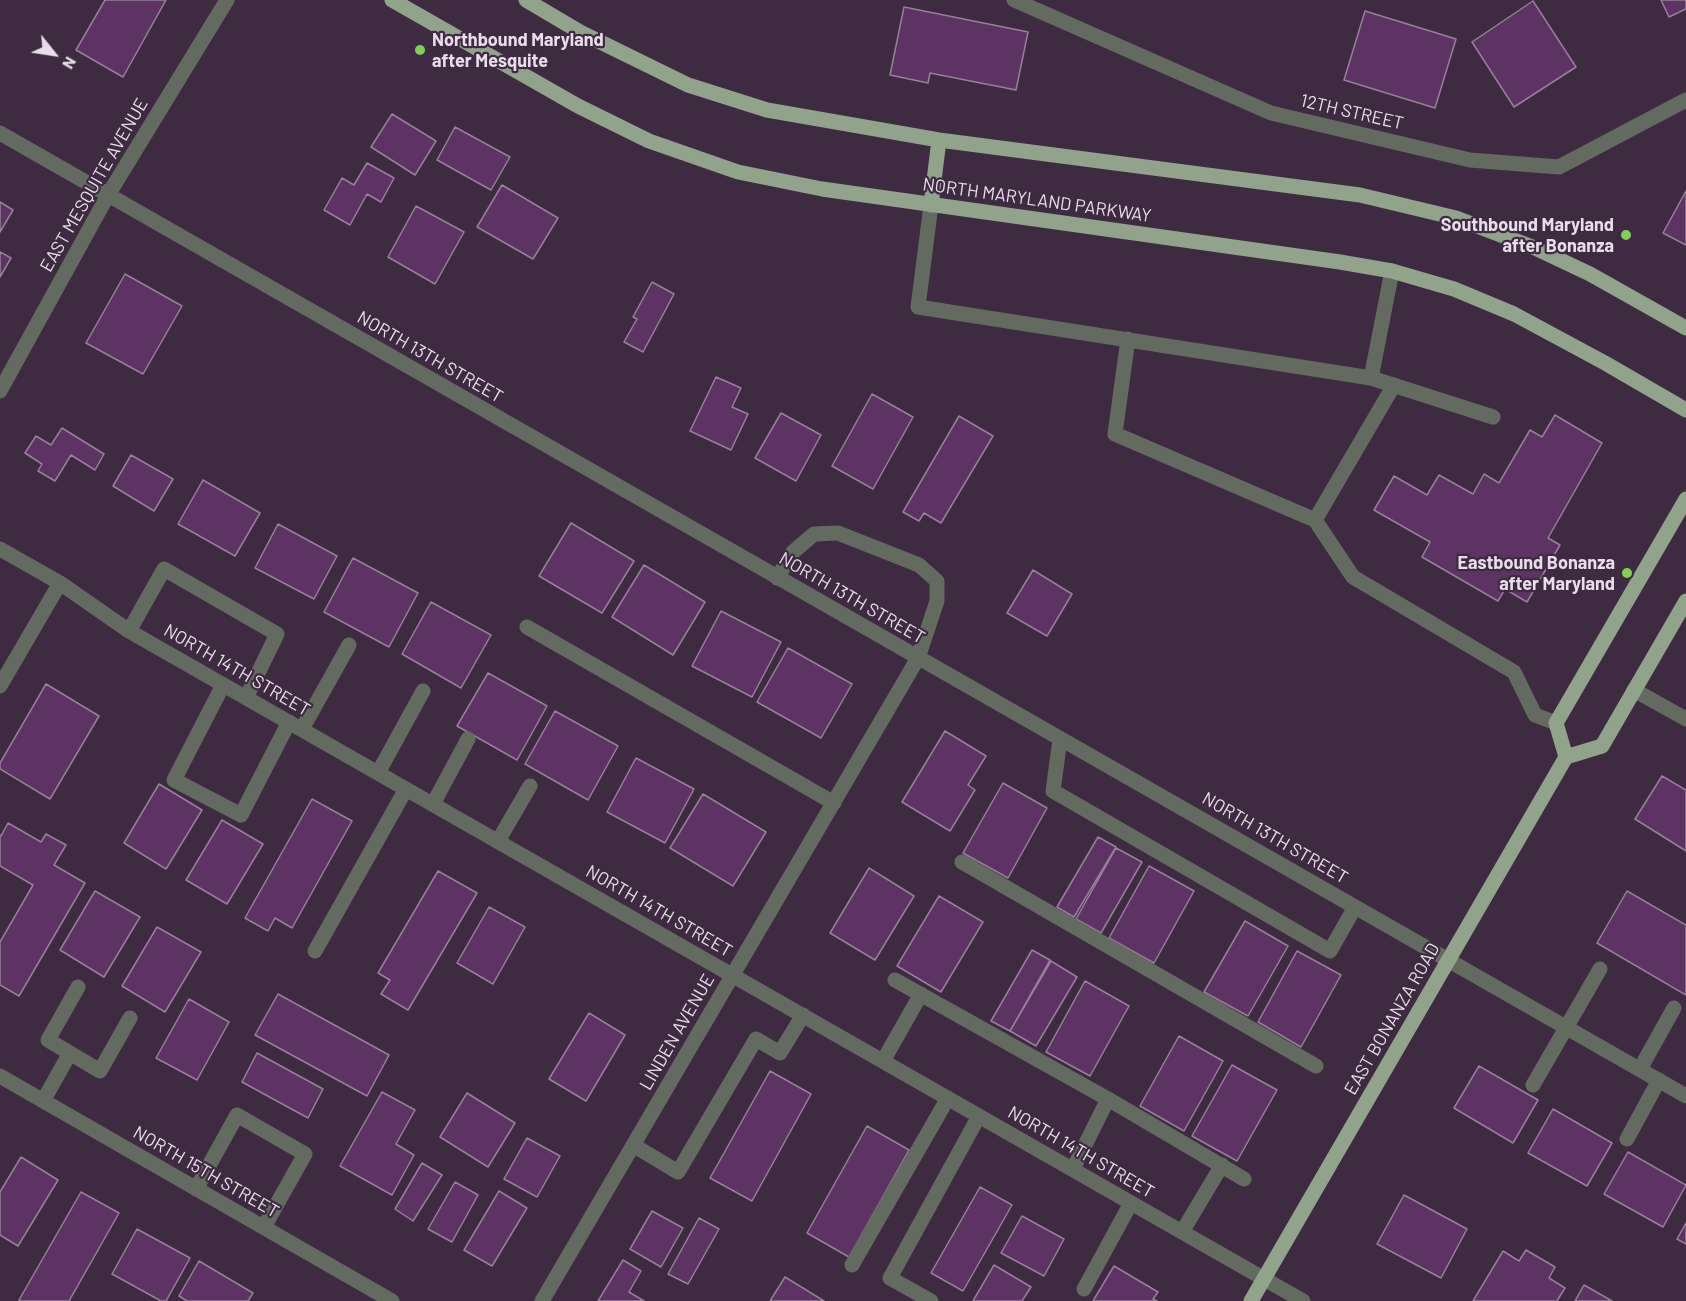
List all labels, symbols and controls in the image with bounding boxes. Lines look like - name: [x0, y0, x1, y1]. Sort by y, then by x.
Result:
- north arrow: [24, 24, 84, 84]
- place label: Northbound Maryland after Mesquite: [432, 29, 604, 72]
- marker: Northbound Maryland after Mesquite: [413, 43, 427, 57]
- text: N: [59, 54, 81, 73]
- street label: 12TH STREET: [1298, 90, 1406, 134]
- street label: EAST MESQUITE AVENUE: [35, 94, 153, 276]
- street label: NORTH MARYLAND PARKWAY: [921, 173, 1153, 227]
- place label: Southbound Maryland after Bonanza: [1441, 214, 1614, 256]
- marker: Southbound Maryland after Bonanza: [1619, 228, 1633, 242]
- street label: NORTH 13TH STREET: [353, 307, 507, 407]
- street label: NORTH 13TH STREET: [775, 548, 929, 648]
- place label: Eastbound Bonanza after Maryland: [1457, 552, 1615, 594]
- marker: Eastbound Bonanza after Maryland: [1620, 566, 1634, 580]
- street label: NORTH 14TH STREET: [160, 619, 314, 721]
- street label: NORTH 13TH STREET: [1198, 788, 1352, 888]
- street label: NORTH 14TH STREET: [582, 860, 736, 962]
- street label: EAST BONANZA ROAD: [1340, 939, 1444, 1099]
- street label: LINDEN AVENUE: [635, 970, 719, 1094]
- street label: NORTH 14TH STREET: [1004, 1101, 1158, 1203]
- street label: NORTH 15TH STREET: [129, 1122, 283, 1222]

